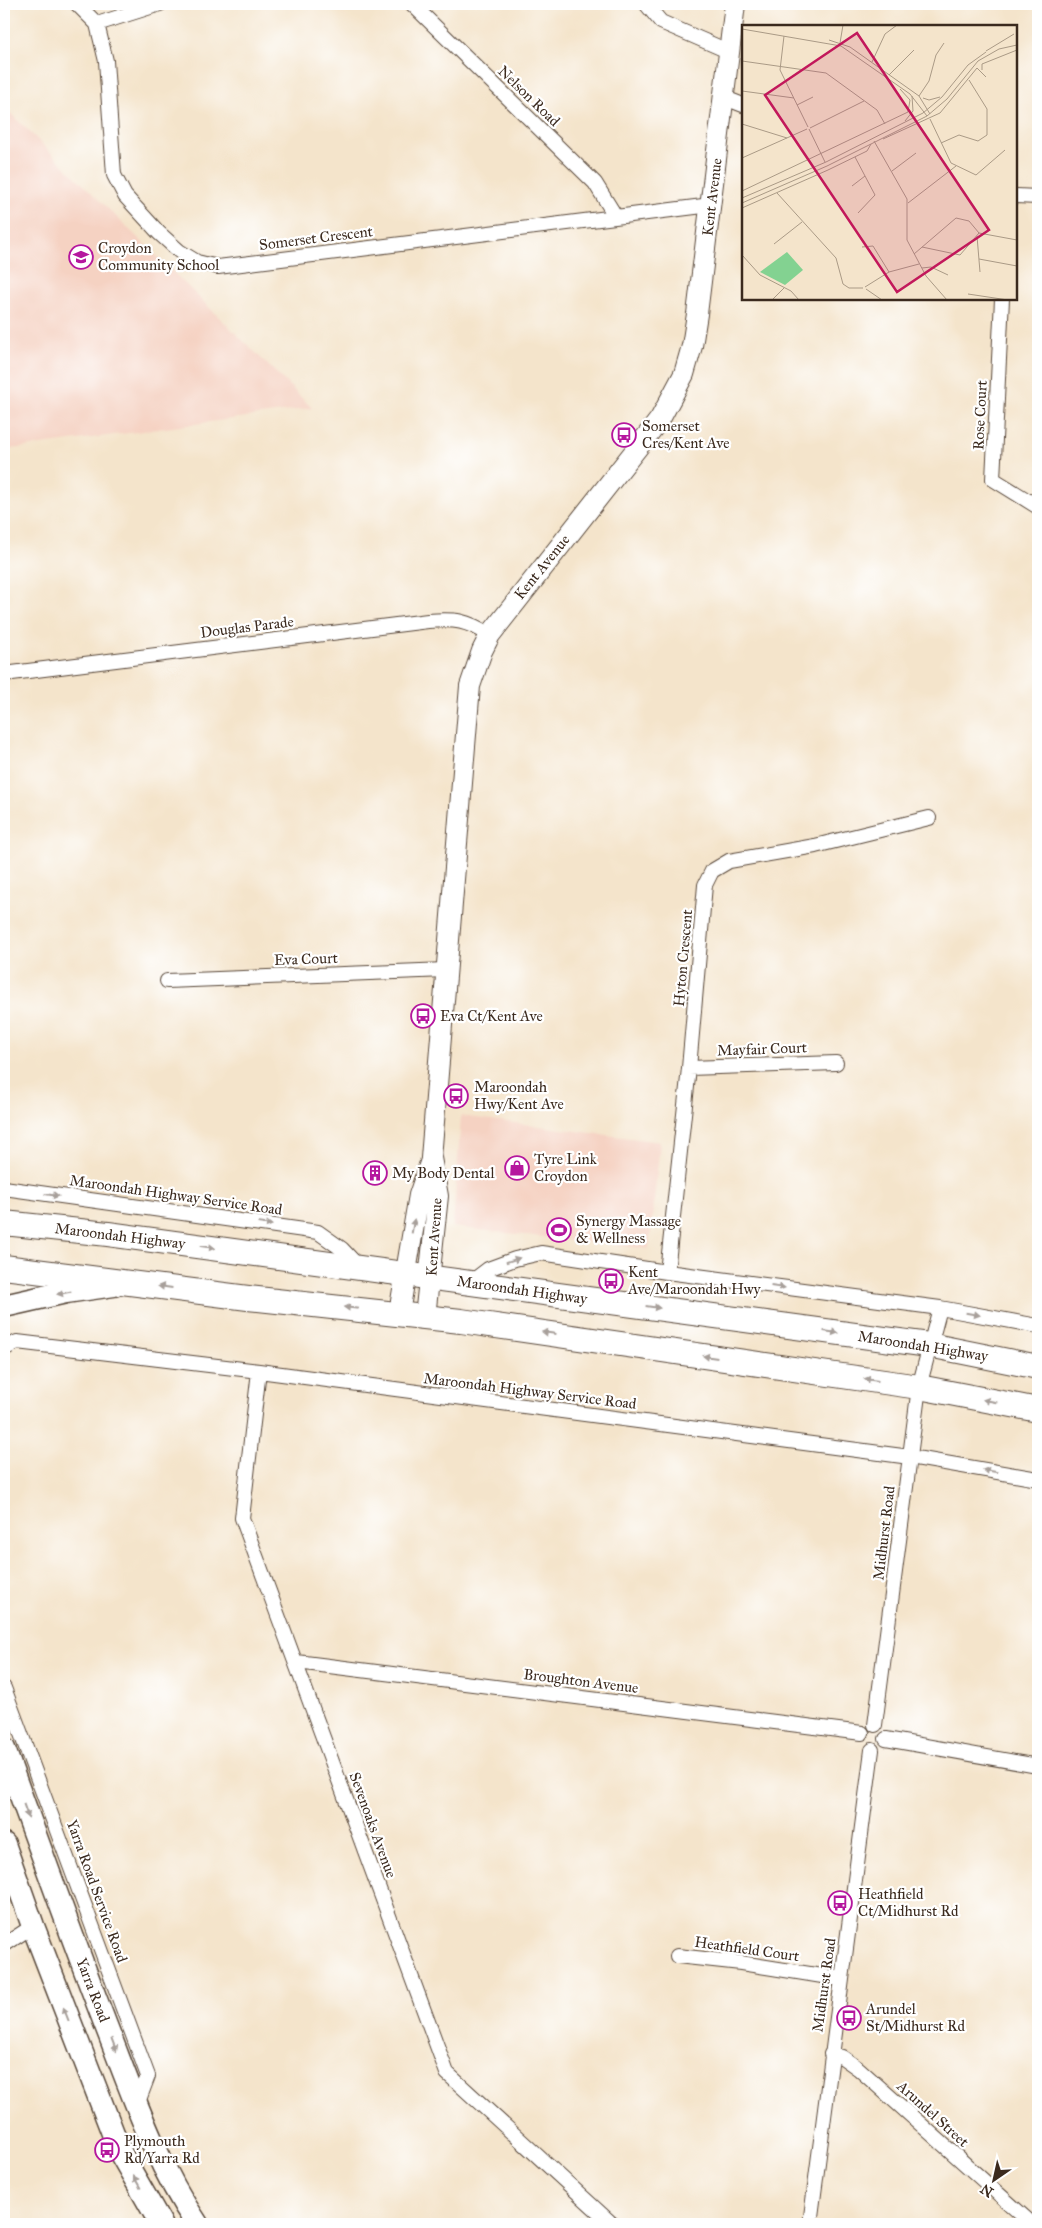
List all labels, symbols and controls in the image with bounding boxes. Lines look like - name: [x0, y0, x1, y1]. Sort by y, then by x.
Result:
- inset map: [742, 25, 1017, 300]
- street label: Nelson Road: [494, 62, 564, 130]
- street label: Kent Avenue: [698, 157, 726, 237]
- street label: Somerset Crescent: [258, 222, 375, 254]
- place label: Croydon Community School: [98, 239, 220, 274]
- school or university icon: Croydon Community School: [68, 244, 94, 270]
- street label: Rose Court: [969, 379, 991, 450]
- place label: Somerset Cres/Kent Ave: [642, 417, 730, 452]
- bus stop icon: Somerset Cres/Kent Ave: [611, 422, 637, 448]
- street label: Kent Avenue: [510, 531, 574, 603]
- street label: Douglas Parade: [199, 612, 295, 642]
- street label: Hyton Crescent: [670, 908, 696, 1007]
- street label: Eva Court: [274, 949, 339, 969]
- bus stop icon: Eva Ct/Kent Ave: [410, 1003, 436, 1029]
- place label: Eva Ct/Kent Ave: [440, 1007, 543, 1025]
- street label: Mayfair Court: [717, 1038, 808, 1060]
- place label: Maroondah Hwy/Kent Ave: [474, 1078, 564, 1113]
- bus stop icon: Maroondah Hwy/Kent Ave: [443, 1083, 469, 1109]
- place label: Tyre Link Croydon: [534, 1150, 597, 1185]
- shop icon: Tyre Link Croydon: [504, 1155, 530, 1181]
- building icon: My Body Dental: [362, 1160, 388, 1186]
- place label: My Body Dental: [392, 1164, 495, 1182]
- street label: Maroondah Highway Service Road: [69, 1171, 284, 1219]
- one-way arrow: [44, 1191, 60, 1199]
- street label: Kent Avenue: [422, 1197, 446, 1277]
- place label: Synergy Massage & Wellness: [576, 1212, 681, 1247]
- one-way arrow: [410, 1217, 418, 1233]
- sports icon: Synergy Massage & Wellness: [546, 1217, 572, 1243]
- street label: Maroondah Highway: [54, 1219, 187, 1253]
- one-way arrow: [257, 1220, 273, 1228]
- one-way arrow: [201, 1244, 217, 1252]
- one-way arrow: [506, 1256, 521, 1263]
- place label: Kent Ave/Maroondah Hwy: [627, 1263, 762, 1298]
- bus stop icon: Kent Ave/Maroondah Hwy: [598, 1268, 624, 1294]
- street label: Maroondah Highway: [456, 1272, 589, 1308]
- one-way arrow: [157, 1283, 173, 1291]
- one-way arrow: [770, 1283, 786, 1291]
- one-way arrow: [56, 1289, 72, 1297]
- one-way arrow: [645, 1303, 661, 1311]
- one-way arrow: [343, 1304, 359, 1312]
- one-way arrow: [966, 1310, 982, 1318]
- street label: Maroondah Highway: [857, 1327, 990, 1365]
- one-way arrow: [823, 1328, 839, 1336]
- one-way arrow: [541, 1329, 557, 1337]
- one-way arrow: [702, 1352, 718, 1360]
- street label: Maroondah Highway Service Road: [422, 1369, 638, 1413]
- one-way arrow: [863, 1375, 879, 1383]
- one-way arrow: [982, 1396, 998, 1404]
- one-way arrow: [982, 1467, 998, 1475]
- street label: Midhurst Road: [869, 1484, 899, 1581]
- street label: Broughton Avenue: [522, 1665, 640, 1697]
- street label: Sevenoaks Avenue: [346, 1770, 400, 1880]
- one-way arrow: [22, 1804, 30, 1819]
- street label: Yarra Road Service Road: [63, 1817, 131, 1965]
- place label: Heathfield Ct/Midhurst Rd: [858, 1885, 959, 1920]
- bus stop icon: Heathfield Ct/Midhurst Rd: [827, 1890, 853, 1916]
- street label: Heathfield Court: [693, 1933, 801, 1965]
- street label: Midhurst Road: [808, 1936, 840, 2033]
- street label: Yarra Road: [72, 1955, 114, 2025]
- place label: Arundel St/Midhurst Rd: [865, 2000, 965, 2035]
- bus stop icon: Arundel St/Midhurst Rd: [836, 2005, 862, 2031]
- one-way arrow: [62, 2007, 70, 2021]
- one-way arrow: [110, 2038, 118, 2053]
- street label: Arundel Street: [893, 2076, 973, 2151]
- place label: Plymouth Rd/Yarra Rd: [124, 2132, 200, 2167]
- bus stop icon: Plymouth Rd/Yarra Rd: [94, 2137, 120, 2163]
- north arrow: [970, 2156, 1020, 2206]
- one-way arrow: [133, 2175, 141, 2189]
- text: N: [977, 2180, 997, 2201]

